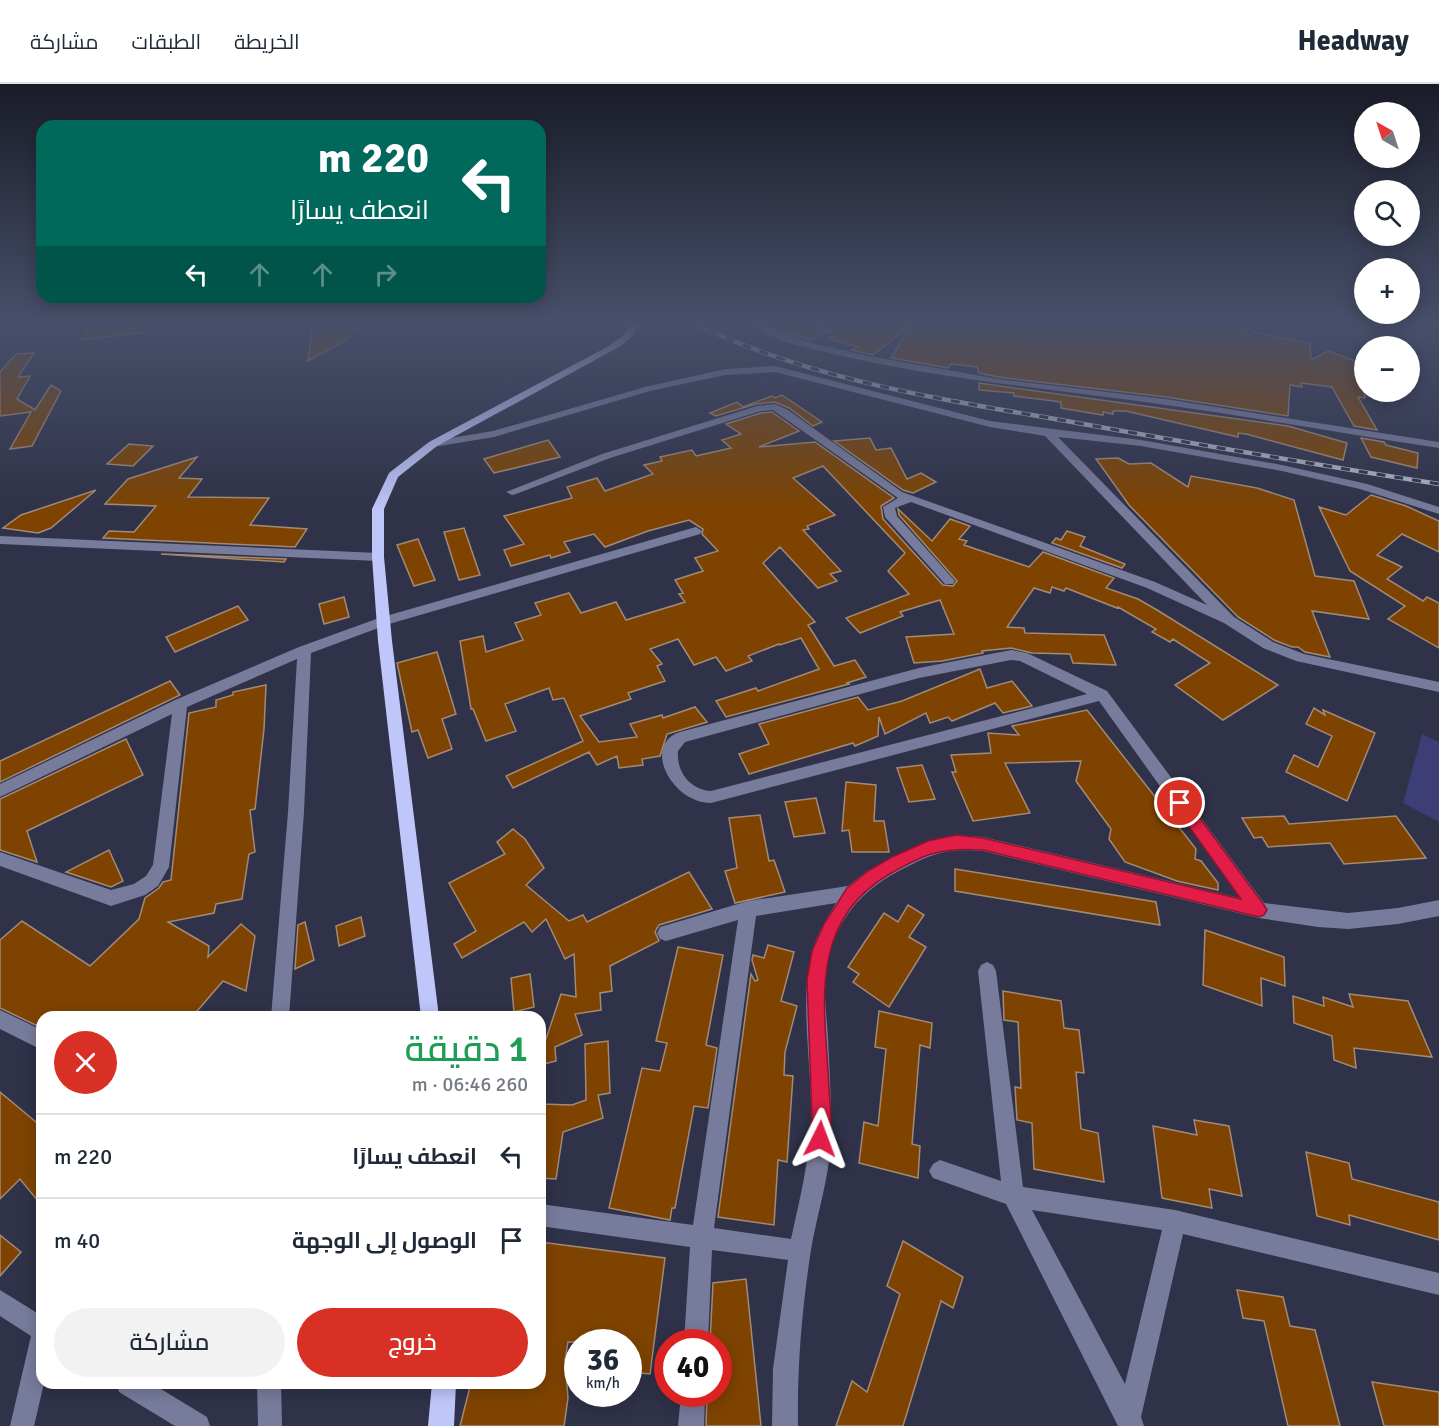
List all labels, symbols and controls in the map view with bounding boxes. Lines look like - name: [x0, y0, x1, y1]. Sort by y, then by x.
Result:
- text: Headway: [1298, 24, 1409, 58]
- text: مشاركة: [30, 29, 99, 55]
- text: الطبقات: [132, 29, 201, 55]
- text: الخريطة: [234, 29, 300, 55]
- north arrow: [1354, 102, 1420, 168]
- map controls: [1354, 102, 1420, 402]
- text: 220 m: [318, 133, 429, 184]
- icon: left: [450, 144, 528, 222]
- button: search: [1354, 180, 1420, 246]
- text: انعطف يسارًا: [290, 194, 429, 227]
- icon: left: [180, 258, 213, 291]
- icon: ahead: [243, 258, 276, 291]
- icon: ahead: [306, 258, 339, 291]
- icon: right: [369, 258, 402, 291]
- button: +: [1354, 258, 1420, 324]
- button: −: [1354, 336, 1420, 402]
- pin: [1154, 777, 1205, 828]
- icon: arrive: [1163, 786, 1196, 819]
- text: 1 دقيقة: [405, 1027, 528, 1072]
- button: close: [54, 1031, 117, 1094]
- text: 260 m · 06:46: [412, 1072, 528, 1097]
- position arrow: [788, 1107, 852, 1171]
- icon: left: [495, 1140, 528, 1173]
- text: 220 m: [54, 1143, 112, 1170]
- text: انعطف يسارًا: [352, 1143, 477, 1170]
- icon: arrive: [495, 1224, 528, 1257]
- text: 40 m: [54, 1227, 100, 1254]
- text: الوصول إلى الوجهة: [292, 1227, 477, 1254]
- button: مشاركة: [54, 1308, 285, 1377]
- button: خروج: [297, 1308, 528, 1377]
- speed limit sign: 40: [654, 1329, 732, 1407]
- text: 36: [587, 1342, 619, 1379]
- text: km/h: [586, 1374, 620, 1392]

